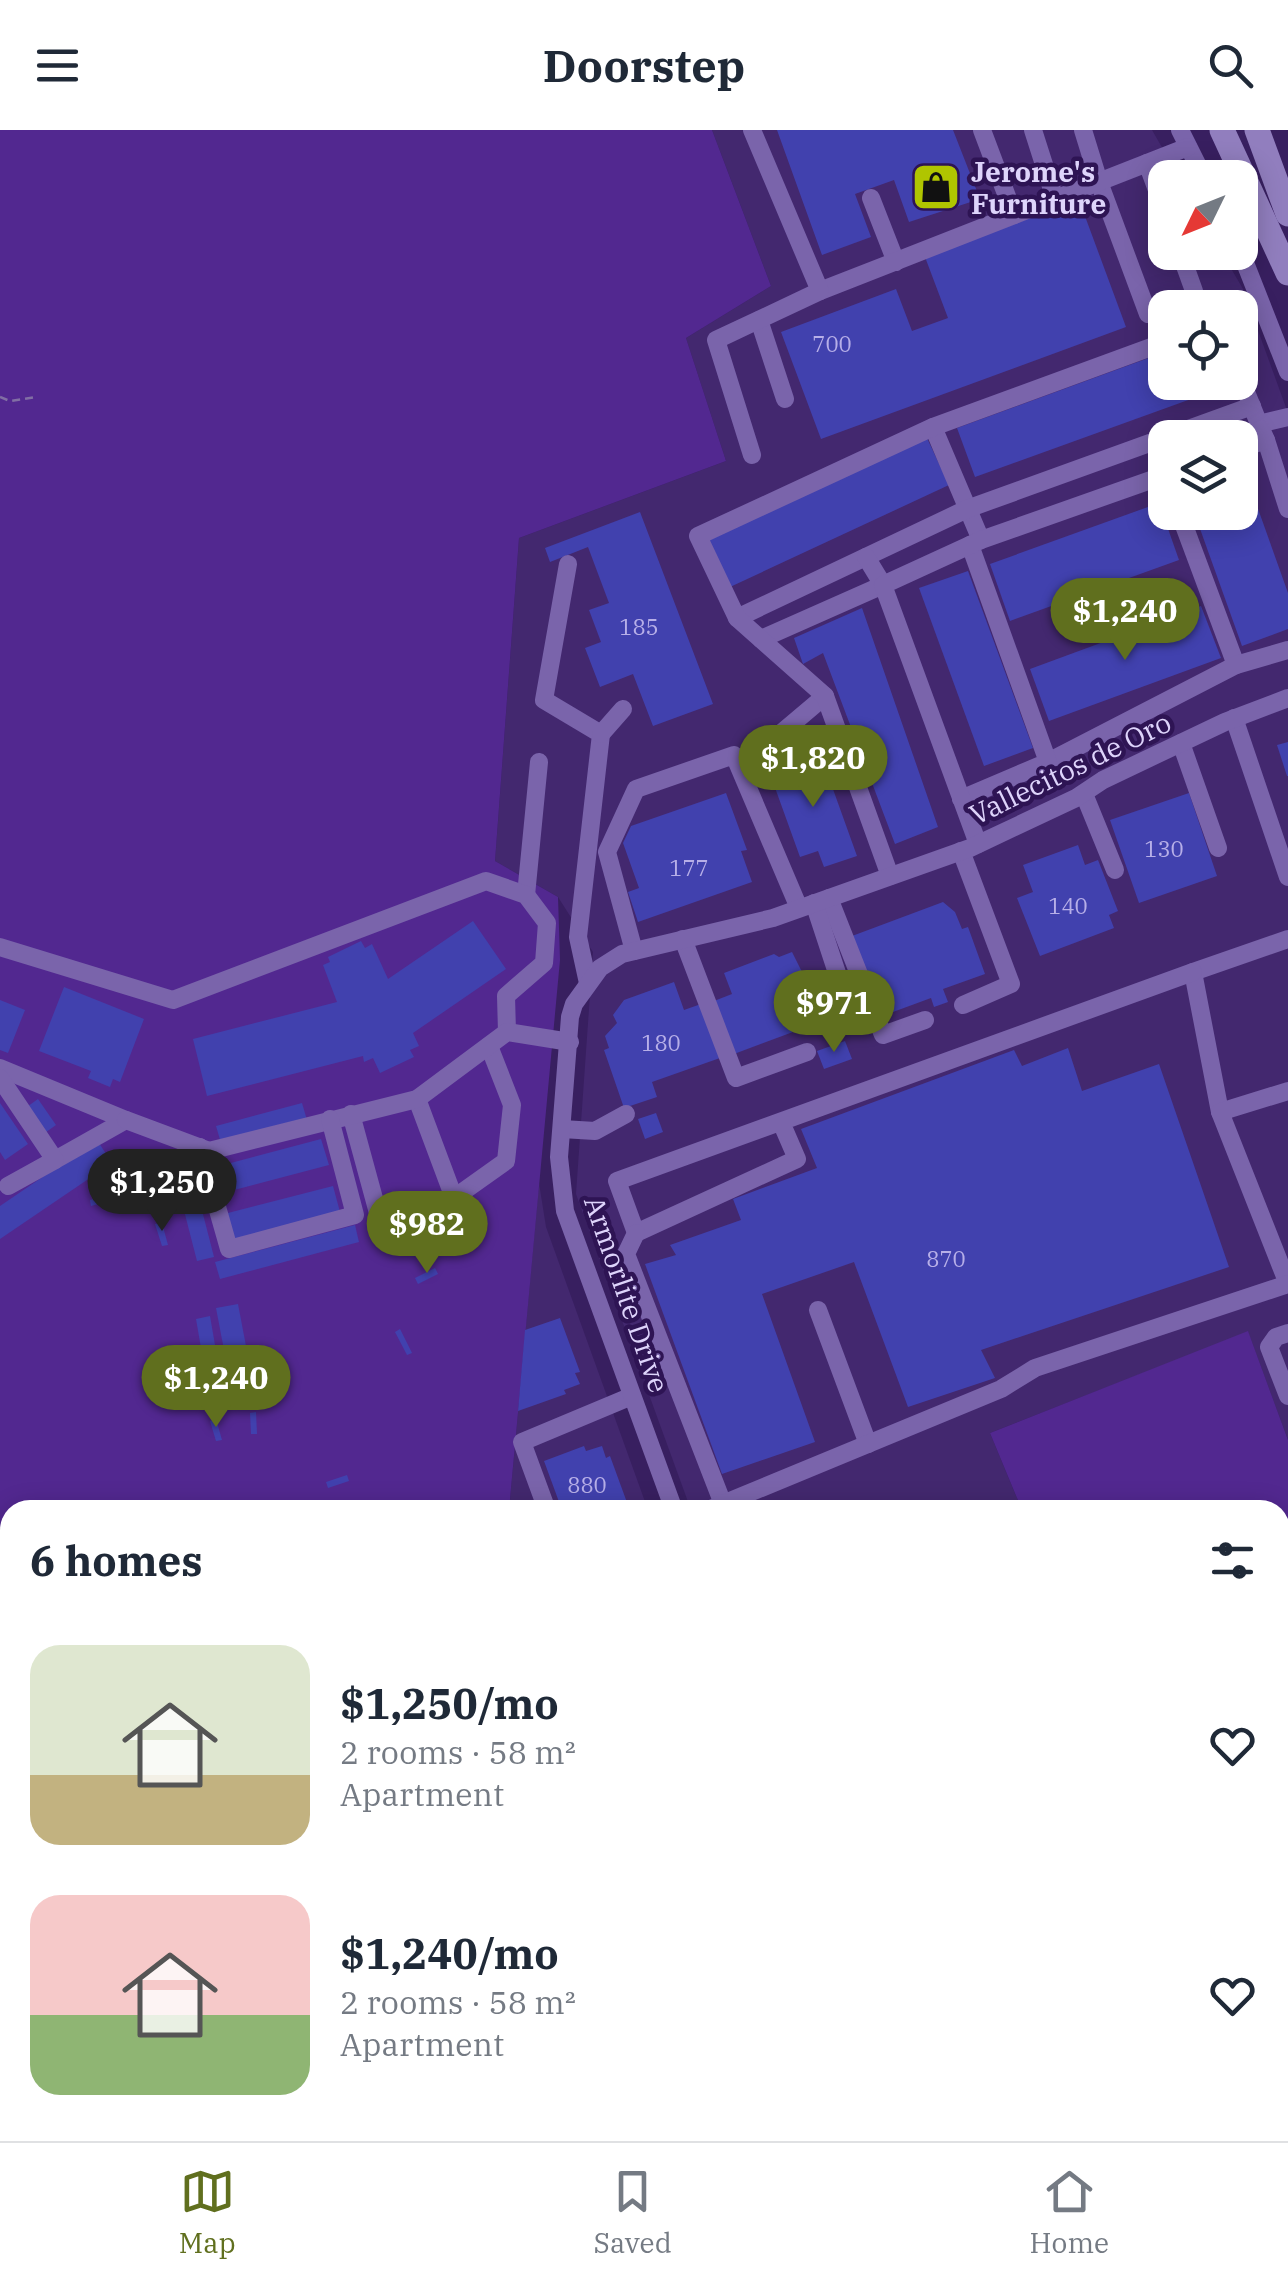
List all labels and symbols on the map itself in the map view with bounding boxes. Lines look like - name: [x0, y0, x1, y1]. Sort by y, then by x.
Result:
- place label: Jerome's Furniture: [971, 153, 1106, 222]
- north arrow: [1148, 160, 1258, 270]
- shop icon: Jerome's Furniture: [910, 161, 962, 213]
- house number: 700: [812, 329, 852, 358]
- pin: $1,240: [1044, 578, 1206, 663]
- house number: 185: [619, 612, 659, 641]
- street label: Vallecitos de Oro: [963, 703, 1177, 833]
- pin: $1,820: [732, 725, 894, 810]
- house number: 130: [1144, 834, 1184, 863]
- house number: 177: [669, 853, 709, 882]
- house number: 140: [1048, 891, 1088, 920]
- pin: $971: [775, 970, 893, 1055]
- house number: 180: [641, 1028, 681, 1057]
- pin: $1,250: [81, 1149, 243, 1234]
- pin: $982: [368, 1191, 486, 1276]
- street label: Armorlite Drive: [576, 1191, 678, 1397]
- house number: 870: [926, 1244, 966, 1273]
- pin: $1,240: [135, 1345, 297, 1430]
- house number: 880: [567, 1470, 607, 1499]

